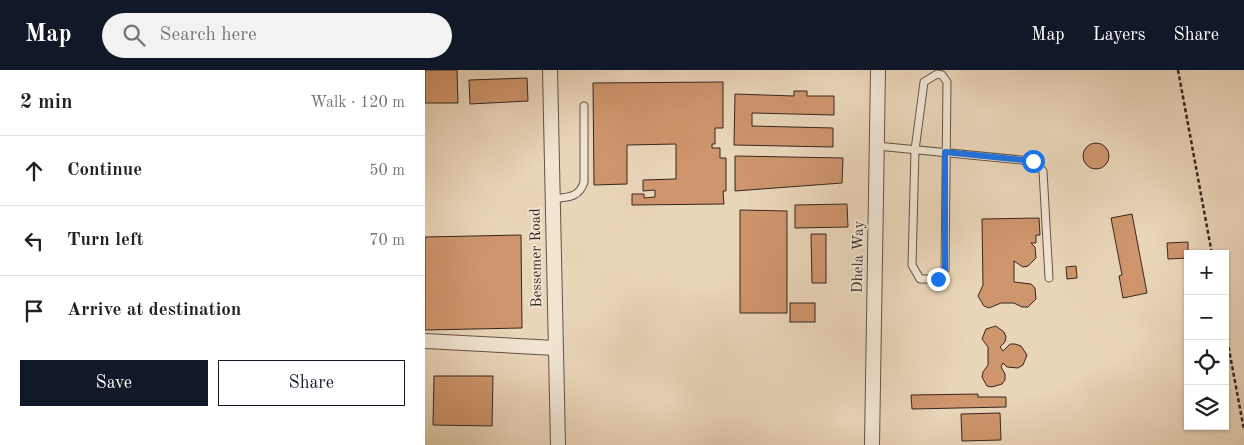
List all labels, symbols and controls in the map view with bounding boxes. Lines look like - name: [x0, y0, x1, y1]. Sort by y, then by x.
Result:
- search box: [102, 13, 452, 58]
- icon: search: [120, 21, 148, 49]
- text: Map: [25, 23, 72, 47]
- text: Search here: [160, 26, 257, 45]
- text: Map: [1031, 26, 1065, 44]
- text: Layers: [1093, 26, 1145, 44]
- text: Share: [1173, 26, 1219, 44]
- text: 2 min: [20, 92, 73, 113]
- text: Walk · 120 m: [310, 95, 405, 111]
- route start: [1022, 150, 1045, 173]
- icon: ahead: [20, 157, 48, 185]
- text: Continue: [67, 161, 142, 180]
- text: 50 m: [369, 163, 405, 179]
- street label: Bessemer Road: [529, 208, 545, 308]
- street label: Dhela Way: [851, 221, 867, 293]
- icon: left: [20, 227, 48, 255]
- text: Turn left: [67, 231, 144, 250]
- text: 70 m: [369, 233, 405, 249]
- map controls: [1184, 250, 1229, 430]
- button: +: [1184, 250, 1229, 295]
- route end: [927, 268, 950, 291]
- button: −: [1184, 295, 1229, 340]
- icon: arrive: [20, 297, 48, 325]
- text: Arrive at destination: [67, 301, 241, 320]
- button: locate: [1184, 340, 1229, 385]
- button: Save: [20, 360, 208, 406]
- button: Share: [218, 360, 405, 406]
- button: layers: [1184, 385, 1229, 430]

